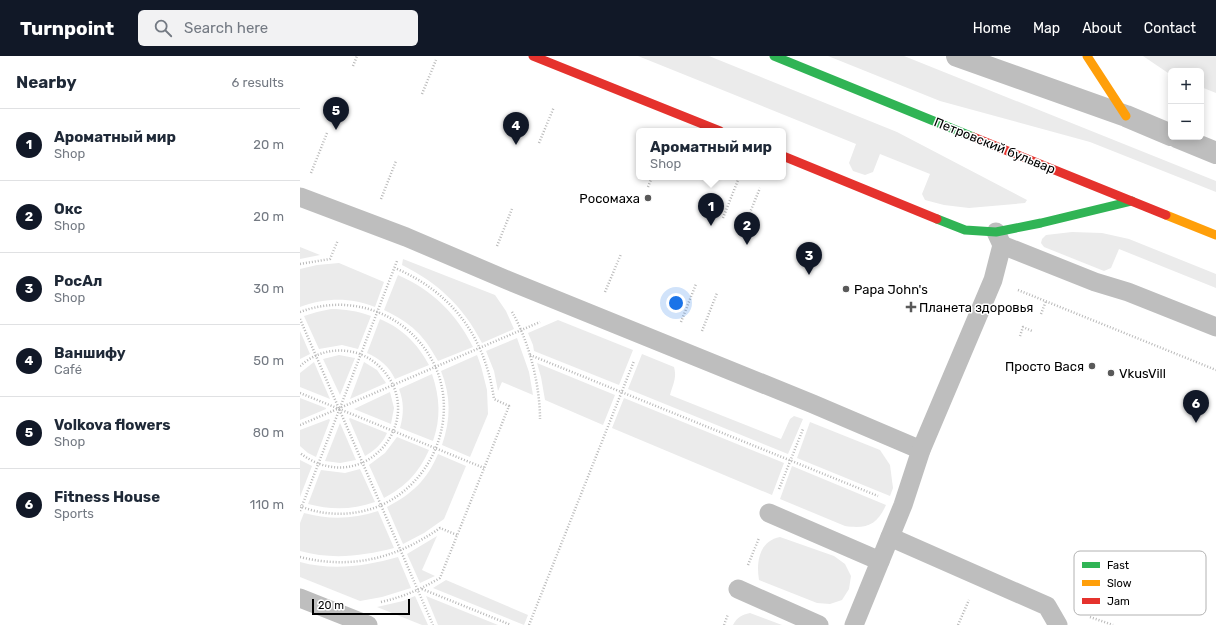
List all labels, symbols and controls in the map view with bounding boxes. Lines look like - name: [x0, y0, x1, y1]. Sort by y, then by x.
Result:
- search box: [138, 10, 418, 46]
- text: Turnpoint: [20, 17, 114, 40]
- icon: search: [152, 17, 174, 39]
- text: Search here: [184, 19, 268, 37]
- text: Home: [973, 20, 1011, 37]
- text: Map: [1033, 20, 1060, 37]
- text: About: [1082, 20, 1122, 37]
- text: Contact: [1144, 20, 1196, 37]
- map controls: [1168, 68, 1204, 140]
- button: +: [1168, 68, 1204, 104]
- text: Nearby: [16, 72, 77, 92]
- text: 6 results: [232, 75, 284, 90]
- pin: 5: [323, 97, 349, 130]
- button: −: [1168, 104, 1204, 140]
- pin: 4: [503, 112, 529, 145]
- street label: Петровский бульвар: [932, 114, 1058, 177]
- text: Ароматный мир: [54, 128, 176, 146]
- popup: [636, 128, 786, 180]
- text: 1: [26, 137, 32, 152]
- text: 20 m: [253, 137, 284, 152]
- text: Ароматный мир: [650, 138, 772, 156]
- text: Shop: [54, 146, 85, 161]
- text: Shop: [650, 156, 681, 171]
- place label: Росомаха: [579, 191, 640, 206]
- marker: Росомаха: [643, 193, 653, 203]
- pin: 1: [698, 193, 724, 226]
- text: Окс: [54, 200, 82, 218]
- text: 2: [25, 209, 33, 224]
- text: 20 m: [253, 209, 284, 224]
- pin: 2: [734, 212, 760, 245]
- text: Shop: [54, 218, 85, 233]
- pin: 3: [796, 242, 822, 275]
- text: РосАл: [54, 272, 102, 290]
- text: 3: [25, 281, 33, 296]
- text: 30 m: [253, 281, 284, 296]
- place label: Papa John's: [854, 282, 928, 297]
- marker: Papa John's: [841, 284, 851, 294]
- text: Shop: [54, 290, 85, 305]
- your location: [666, 293, 686, 313]
- place label: Планета здоровья: [919, 300, 1033, 315]
- marker: Планета здоровья: [906, 302, 916, 312]
- text: Ваншифу: [54, 344, 126, 362]
- text: 4: [25, 353, 33, 368]
- text: 50 m: [253, 353, 284, 368]
- place label: Просто Вася: [1005, 359, 1084, 374]
- marker: Просто Вася: [1087, 361, 1097, 371]
- text: Café: [54, 362, 82, 377]
- place label: VkusVill: [1119, 366, 1166, 381]
- marker: VkusVill: [1106, 368, 1116, 378]
- pin: 6: [1183, 390, 1209, 423]
- text: Volkova flowers: [54, 416, 171, 434]
- text: 5: [25, 425, 33, 440]
- text: 80 m: [253, 425, 284, 440]
- text: Shop: [54, 434, 85, 449]
- text: Fitness House: [54, 488, 160, 506]
- text: 6: [25, 497, 33, 512]
- text: 110 m: [250, 497, 284, 512]
- text: Sports: [54, 506, 94, 521]
- legend: [1074, 551, 1206, 615]
- text: Fast: [1107, 559, 1130, 572]
- text: Slow: [1107, 577, 1132, 590]
- text: Jam: [1107, 595, 1130, 608]
- scale bar: [312, 597, 410, 616]
- text: 20 m: [318, 599, 344, 612]

